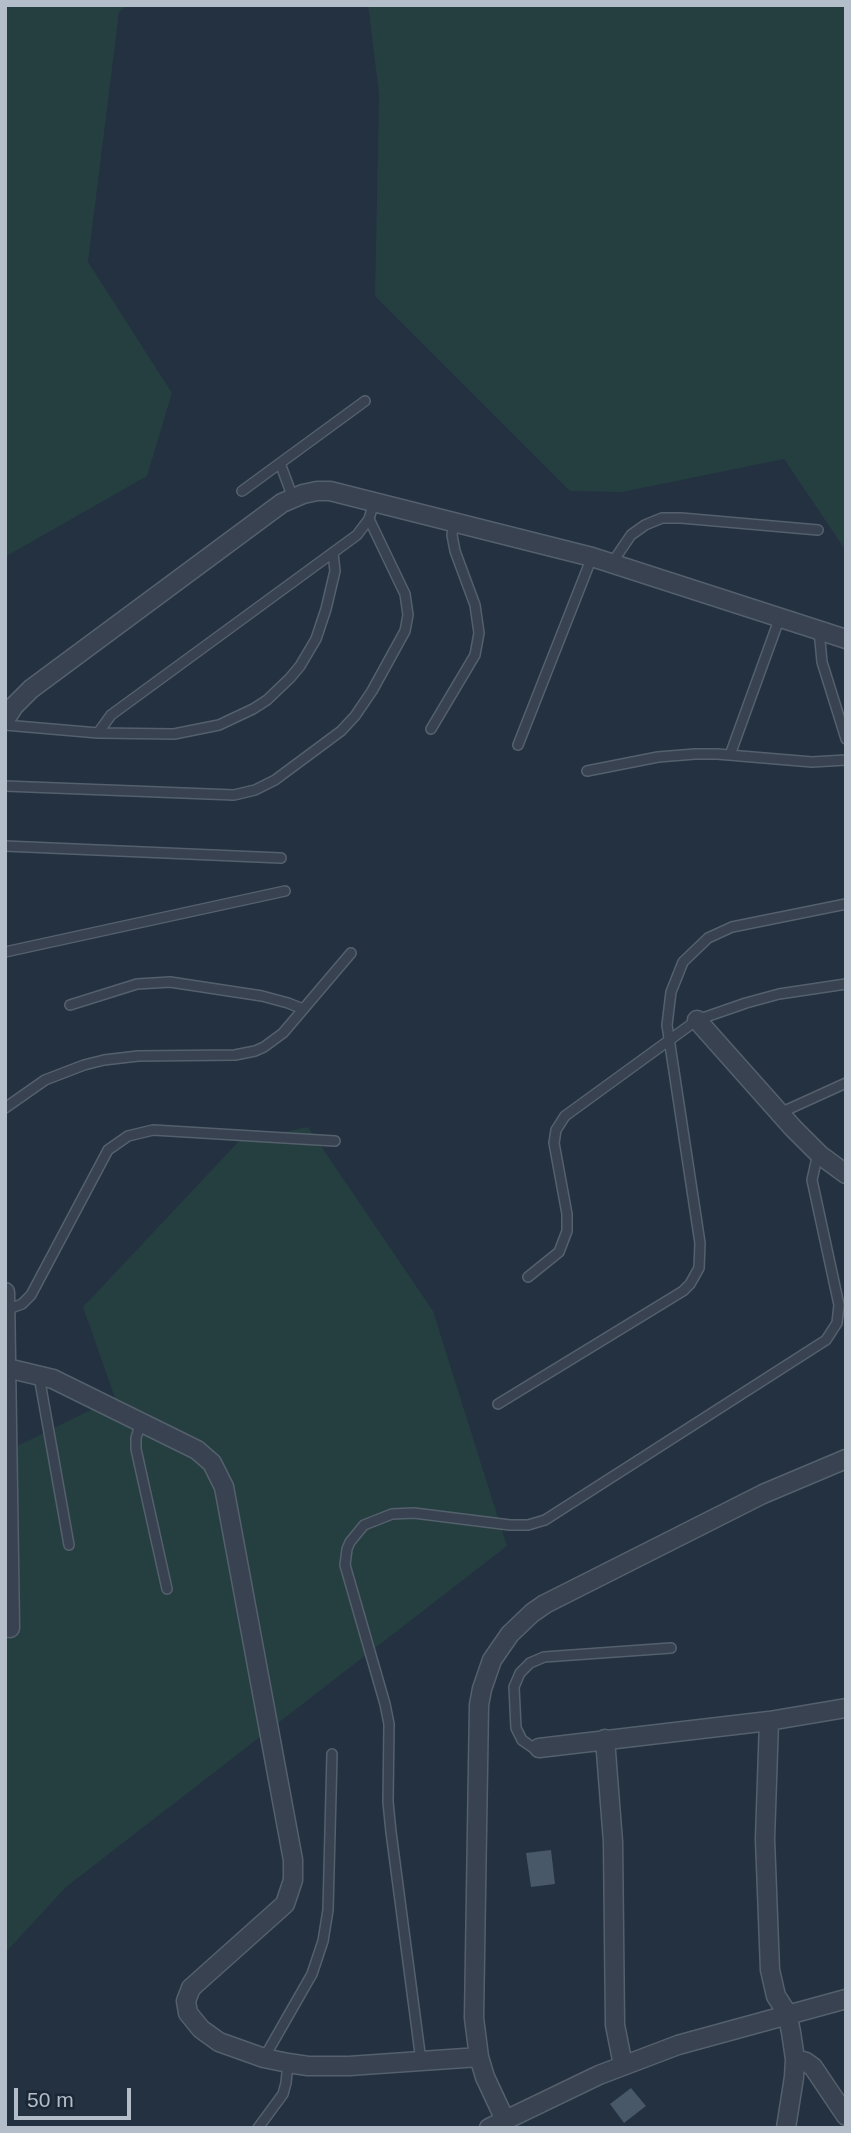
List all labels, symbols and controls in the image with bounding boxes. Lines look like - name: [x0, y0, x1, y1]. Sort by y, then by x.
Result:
- scale bar: [18, 2074, 135, 2118]
- text: 50 m: [27, 2088, 74, 2111]

